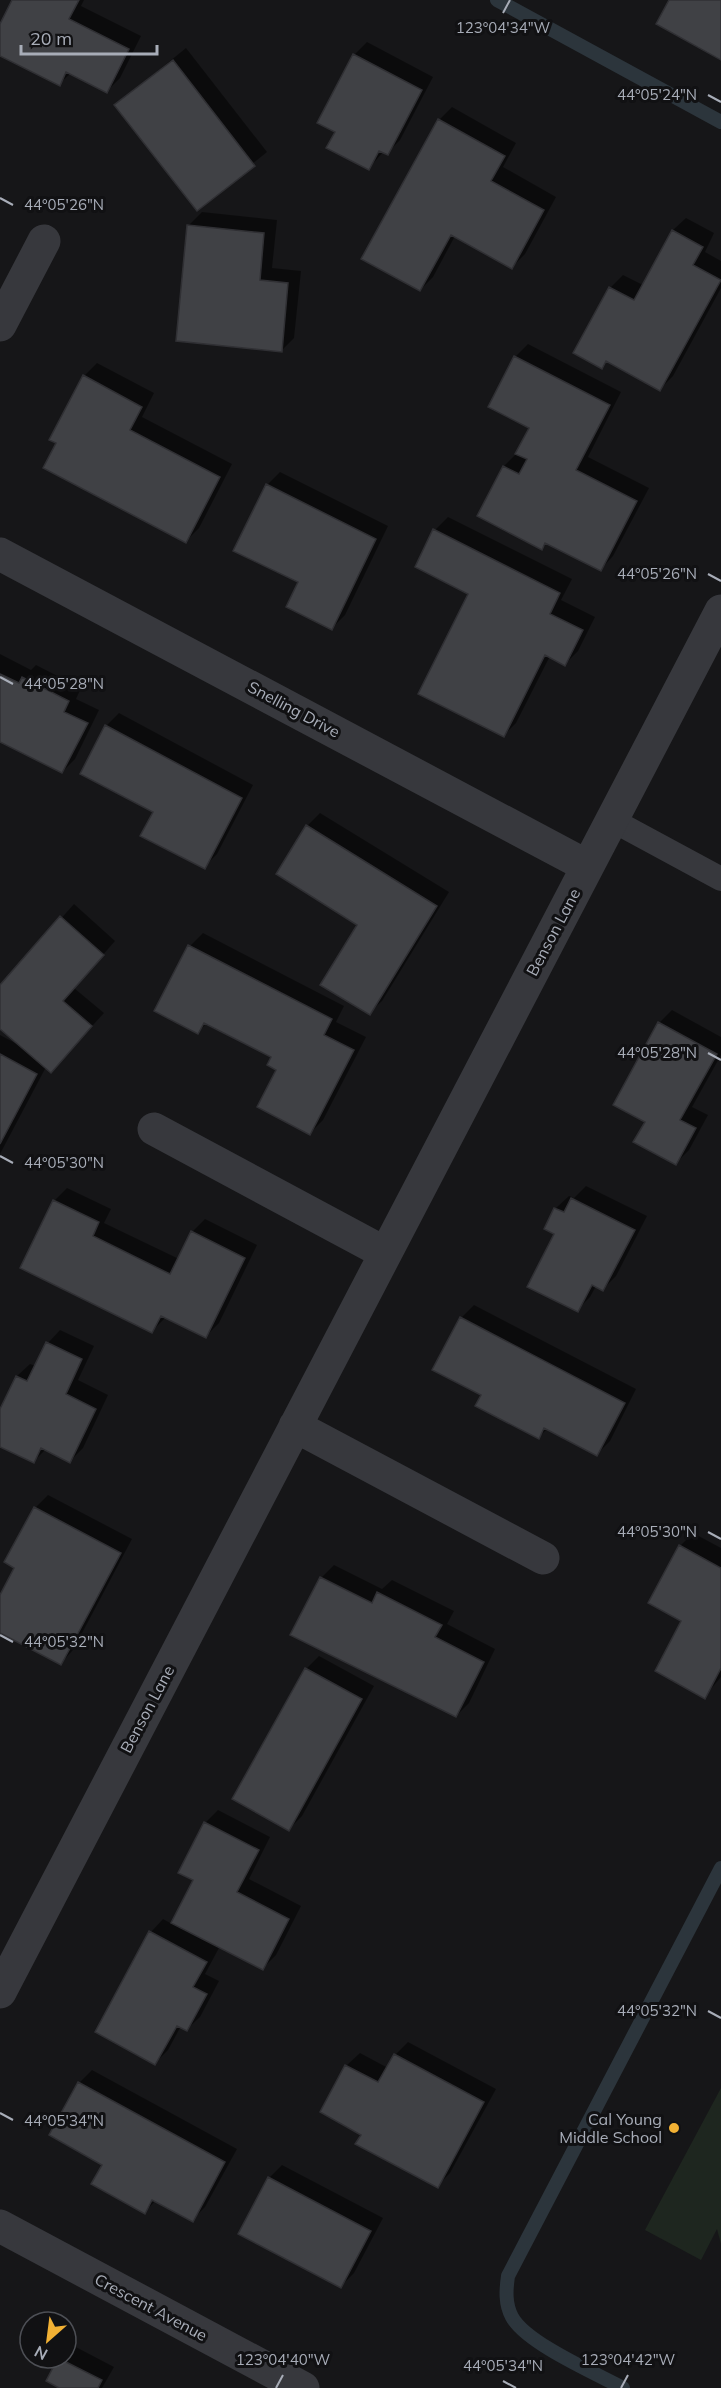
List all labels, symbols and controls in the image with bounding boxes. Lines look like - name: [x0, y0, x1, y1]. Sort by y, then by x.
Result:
- scale bar: [21, 18, 158, 56]
- text: 123°04'34"W: [456, 18, 551, 37]
- text: 20 m: [30, 27, 72, 50]
- text: 44°05'24"N: [617, 85, 697, 104]
- text: 44°05'26"N: [24, 195, 104, 214]
- text: 44°05'26"N: [617, 564, 697, 583]
- text: 44°05'28"N: [24, 674, 104, 693]
- street label: Snelling Drive: [245, 676, 343, 742]
- street label: Benson Lane: [522, 885, 584, 979]
- text: 44°05'28"N: [617, 1043, 697, 1062]
- text: 44°05'30"N: [24, 1153, 104, 1172]
- text: 44°05'30"N: [617, 1522, 697, 1541]
- text: 44°05'32"N: [24, 1632, 104, 1651]
- street label: Benson Lane: [116, 1662, 178, 1756]
- text: 44°05'32"N: [617, 2001, 697, 2020]
- place label: Cal Young Middle School: [559, 2109, 662, 2147]
- text: 44°05'34"N: [24, 2111, 104, 2130]
- marker: Cal Young Middle School: [667, 2121, 681, 2135]
- street label: Crescent Avenue: [91, 2269, 211, 2345]
- north arrow: [18, 2310, 78, 2370]
- text: N: [31, 2342, 51, 2365]
- text: 123°04'40"W: [236, 2350, 331, 2369]
- text: 123°04'42"W: [581, 2350, 676, 2369]
- text: 44°05'34"N: [463, 2356, 543, 2375]

